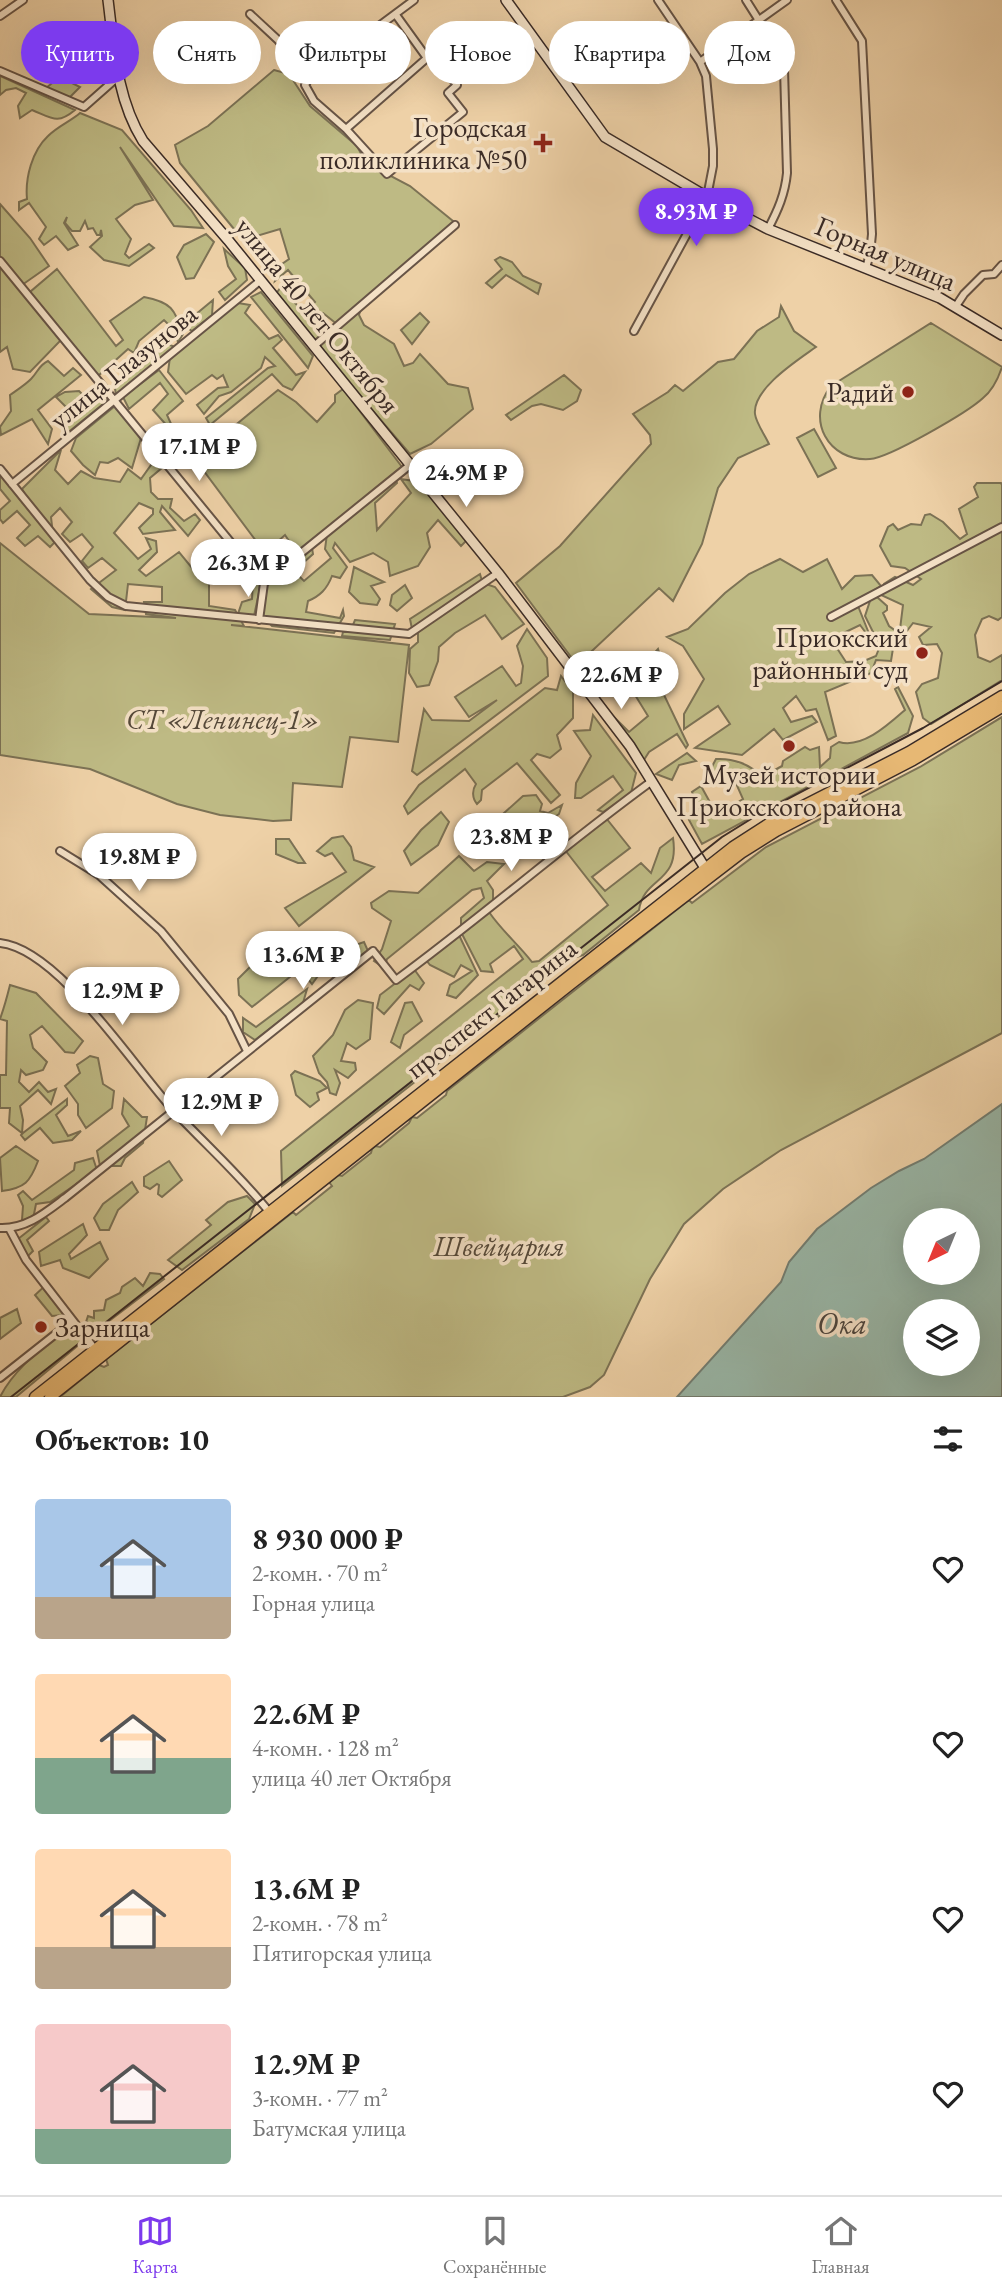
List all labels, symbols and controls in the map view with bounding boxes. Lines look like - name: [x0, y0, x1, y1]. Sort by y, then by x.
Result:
- chip: Купить: [21, 21, 139, 84]
- chip: Снять: [153, 21, 261, 84]
- chip: Фильтры: [275, 21, 411, 84]
- chip: Новое: [425, 21, 535, 84]
- chip: Квартира: [549, 21, 690, 84]
- chip: Дом: [704, 21, 795, 84]
- place label: Городская поликлиника №50: [320, 109, 527, 177]
- marker: Городская поликлиника №50: [533, 133, 553, 153]
- pin: 8.93M ₽: [631, 188, 761, 248]
- text: 8.93M ₽: [655, 196, 737, 226]
- street label: Горная улица: [810, 207, 963, 299]
- street label: улица 40 лет Октября: [228, 209, 408, 421]
- street label: улица Глазунова: [42, 295, 205, 437]
- place label: Радий: [826, 374, 894, 410]
- marker: Радий: [900, 384, 916, 400]
- pin: 17.1M ₽: [134, 424, 264, 483]
- text: 17.1M ₽: [158, 431, 240, 461]
- pin: 24.9M ₽: [401, 449, 531, 509]
- text: 24.9M ₽: [425, 457, 507, 487]
- pin: 26.3M ₽: [183, 540, 313, 599]
- text: 26.3M ₽: [207, 547, 289, 577]
- place label: Приокский районный суд: [752, 619, 908, 687]
- marker: Приокский районный суд: [914, 645, 930, 661]
- pin: 22.6M ₽: [556, 652, 686, 711]
- text: 22.6M ₽: [580, 659, 662, 689]
- park label: СТ «Ленинец-1»: [126, 701, 320, 737]
- marker: Музей истории Приокского района: [781, 738, 797, 754]
- place label: Музей истории Приокского района: [676, 756, 903, 824]
- pin: 23.8M ₽: [446, 814, 576, 873]
- text: 23.8M ₽: [470, 821, 552, 851]
- pin: 19.8M ₽: [74, 834, 204, 893]
- text: 19.8M ₽: [98, 841, 180, 871]
- street label: проспект Гагарина: [398, 929, 585, 1086]
- pin: 13.6M ₽: [238, 932, 368, 991]
- text: 13.6M ₽: [262, 939, 344, 969]
- pin: 12.9M ₽: [57, 968, 187, 1027]
- text: 12.9M ₽: [81, 975, 163, 1005]
- pin: 12.9M ₽: [156, 1078, 286, 1138]
- text: 12.9M ₽: [180, 1086, 262, 1116]
- north arrow: [903, 1208, 980, 1284]
- map controls: [903, 1208, 980, 1376]
- park label: Швейцария: [432, 1228, 565, 1264]
- button: layers: [903, 1299, 980, 1376]
- water label: Ока: [817, 1304, 867, 1343]
- place label: Зарница: [55, 1309, 151, 1345]
- marker: Зарница: [33, 1319, 49, 1335]
- text: Объектов: 10: [35, 1420, 209, 1459]
- icon: filters: [929, 1420, 967, 1458]
- text: 8 930 000 ₽: [252, 1519, 403, 1558]
- icon: home: [91, 1527, 175, 1611]
- icon: heart: [929, 1550, 967, 1588]
- text: 2-комн. · 70 m²: [252, 1558, 388, 1588]
- text: Горная улица: [252, 1588, 375, 1618]
- text: 22.6M ₽: [252, 1694, 360, 1733]
- icon: home: [91, 1702, 175, 1786]
- icon: heart: [929, 1725, 967, 1763]
- text: 4-комн. · 128 m²: [252, 1733, 399, 1763]
- text: улица 40 лет Октября: [252, 1763, 451, 1793]
- text: 13.6M ₽: [252, 1869, 360, 1908]
- icon: home: [91, 1877, 175, 1961]
- icon: heart: [929, 1900, 967, 1938]
- text: 2-комн. · 78 m²: [252, 1908, 388, 1938]
- text: Пятигорская улица: [252, 1938, 432, 1968]
- text: 12.9M ₽: [252, 2044, 360, 2083]
- icon: home: [91, 2052, 175, 2136]
- icon: heart: [929, 2075, 967, 2113]
- text: 3-комн. · 77 m²: [252, 2083, 388, 2113]
- text: Батумская улица: [252, 2113, 406, 2143]
- tab: Карта: [133, 2212, 178, 2279]
- tab: Сохранённые: [443, 2212, 547, 2279]
- tab: Главная: [812, 2212, 869, 2279]

